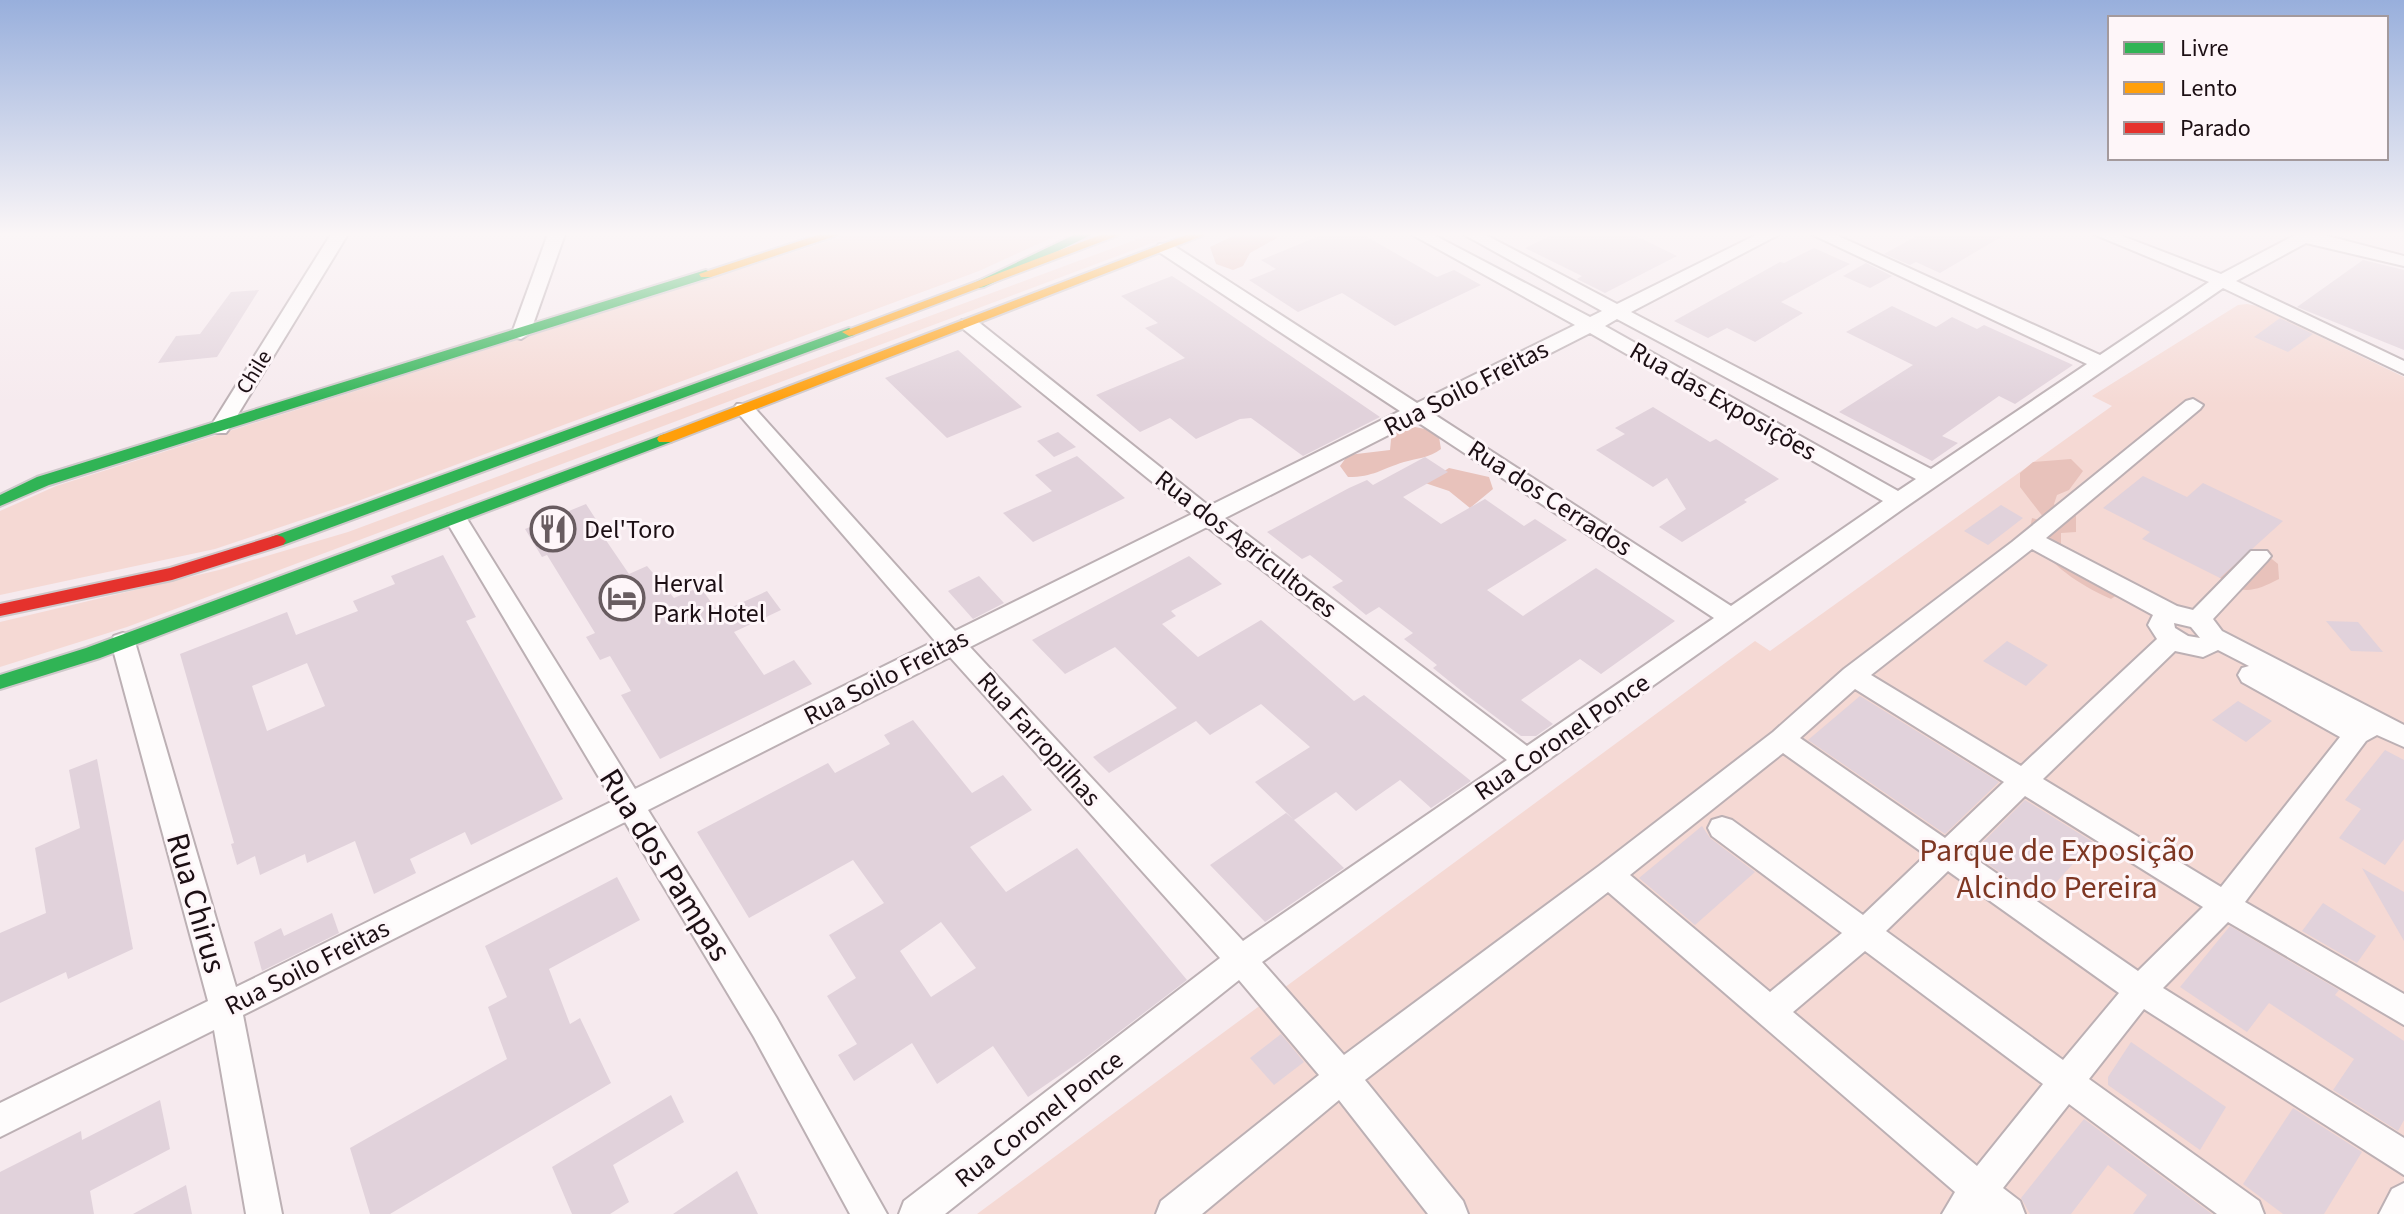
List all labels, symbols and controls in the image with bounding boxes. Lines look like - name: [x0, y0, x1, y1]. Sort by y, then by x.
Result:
- legend: [2108, 16, 2388, 160]
- text: Livre: [2180, 31, 2229, 66]
- text: Lento: [2180, 71, 2237, 106]
- text: Parado: [2180, 111, 2251, 146]
- street label: Rua Soilo Freitas: [1377, 331, 1555, 445]
- street label: Rua das Exposições: [1623, 332, 1823, 470]
- street label: Chile: [228, 344, 280, 400]
- street label: Rua dos Cerrados: [1460, 431, 1640, 565]
- street label: Rua dos Agricultores: [1147, 461, 1345, 627]
- restaurant icon: Del'Toro: [529, 505, 577, 553]
- place label: Del'Toro: [584, 511, 675, 548]
- place label: Herval Park Hotel: [653, 565, 765, 632]
- hotel icon: Herval Park Hotel: [598, 574, 646, 622]
- street label: Rua Soilo Freitas: [797, 620, 975, 734]
- street label: Rua Farropilhas: [968, 664, 1110, 815]
- street label: Rua Coronel Ponce: [1467, 664, 1657, 810]
- street label: Rua dos Pampas: [587, 760, 743, 970]
- street label: Rua Chirus: [154, 828, 238, 978]
- park label: Parque de Exposição Alcindo Pereira: [1919, 828, 2195, 911]
- street label: Rua Soilo Freitas: [218, 910, 396, 1024]
- street label: Rua Coronel Ponce: [947, 1041, 1131, 1197]

